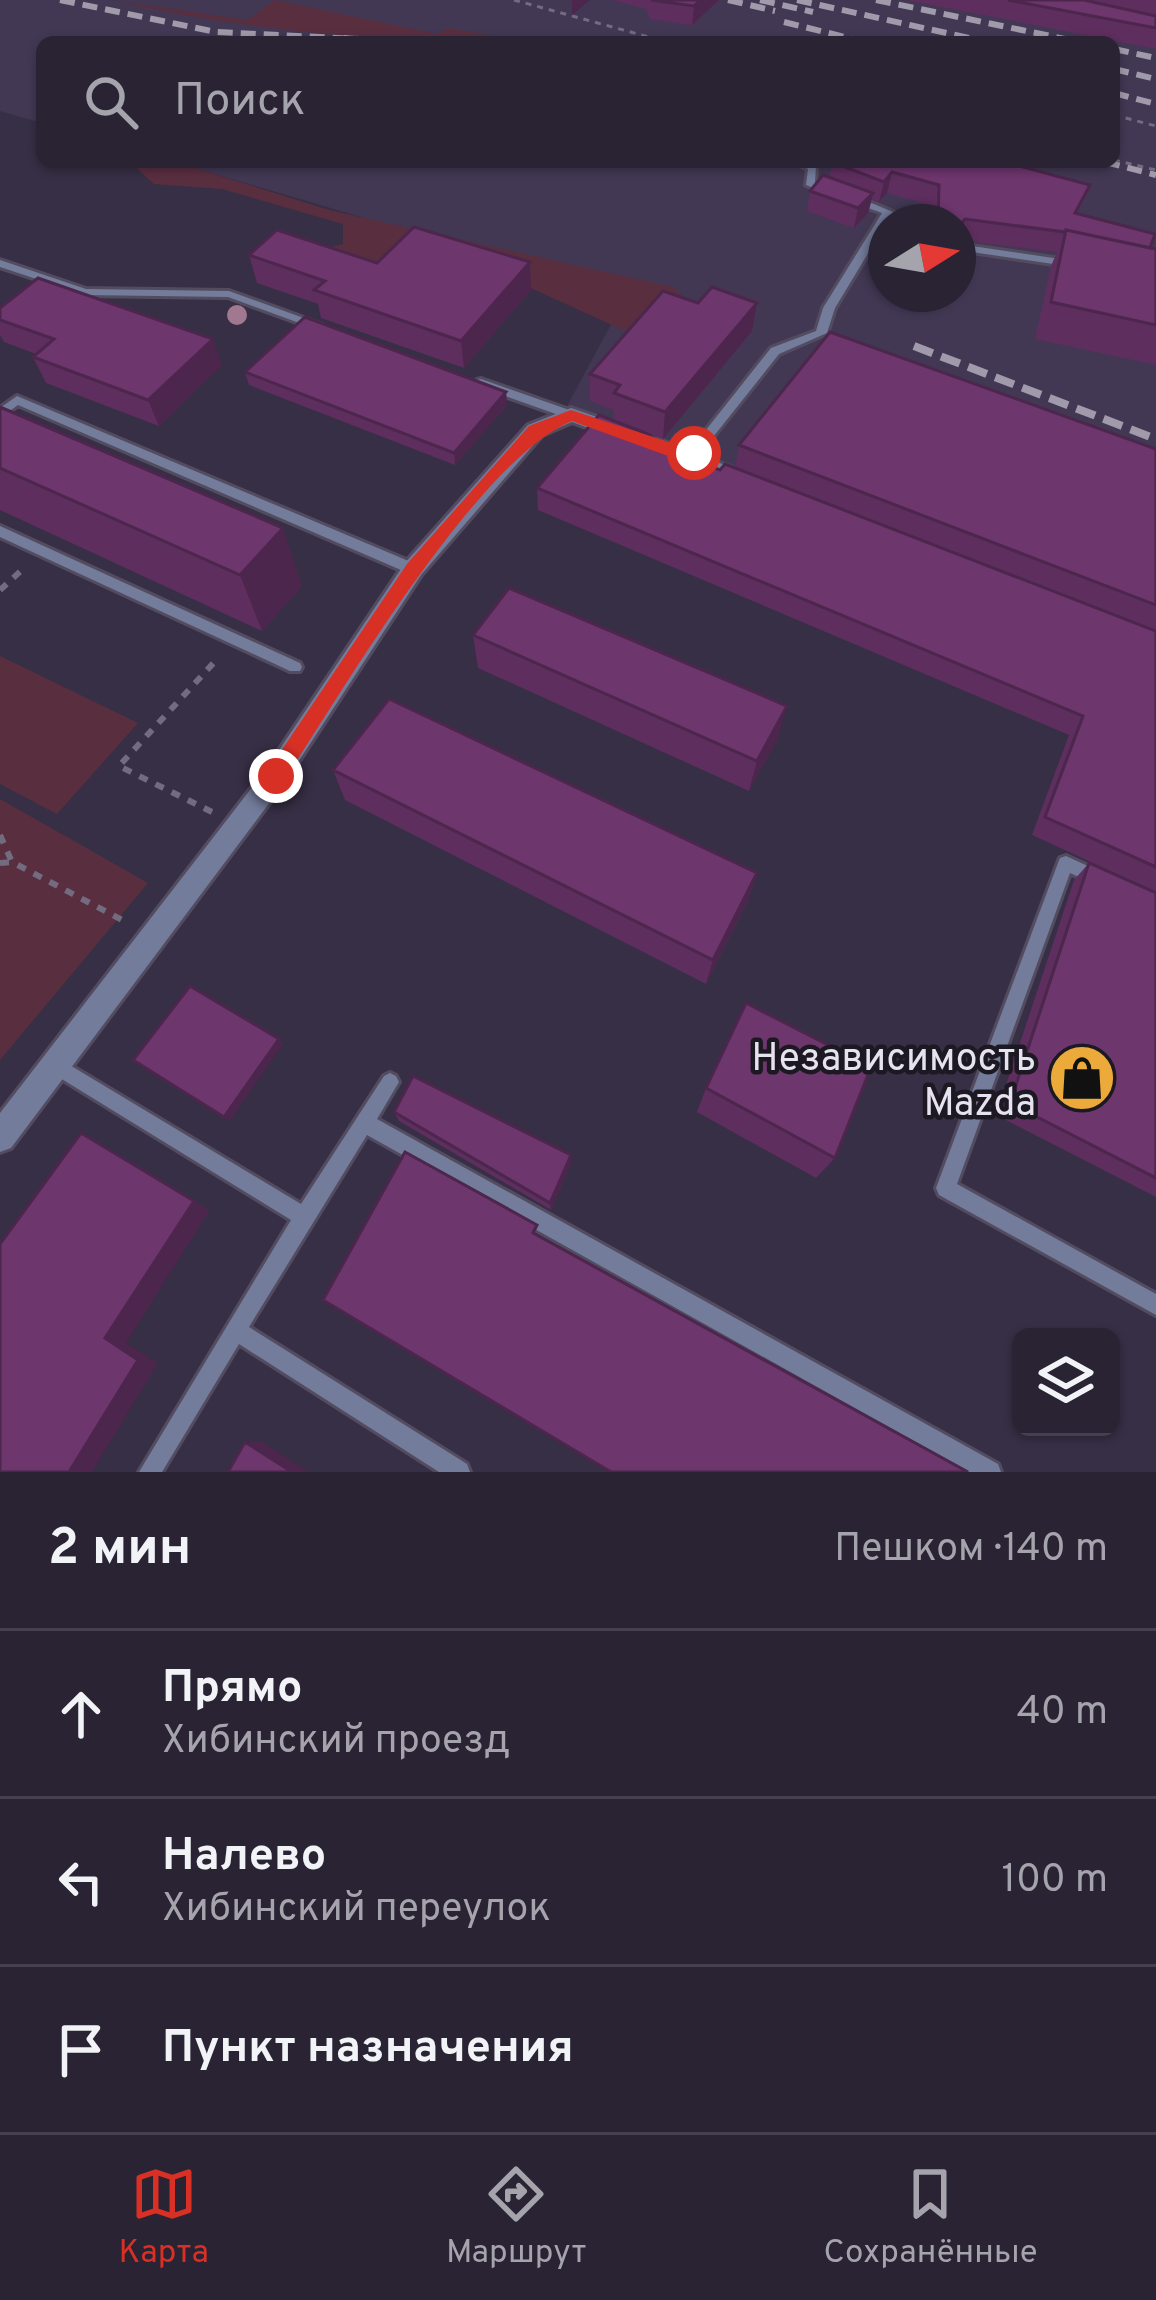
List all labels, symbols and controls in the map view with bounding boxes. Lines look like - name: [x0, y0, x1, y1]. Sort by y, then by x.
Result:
- search box: [36, 36, 1120, 168]
- icon: search: [78, 69, 144, 135]
- text: Поиск: [174, 74, 305, 131]
- north arrow: [868, 204, 976, 312]
- route start: [667, 426, 721, 480]
- route end: [249, 749, 303, 803]
- place label: Независимость Mazda: [751, 1036, 1036, 1130]
- shop icon: Независимость Mazda: [1047, 1043, 1117, 1113]
- map controls: [1012, 1328, 1120, 1436]
- button: layers: [1012, 1328, 1120, 1436]
- text: 2 мин: [48, 1518, 191, 1583]
- text: Пешком · 140 m: [834, 1526, 1108, 1575]
- text: Прямо: [162, 1661, 303, 1718]
- icon: ahead: [48, 1681, 114, 1747]
- text: 40 m: [1017, 1689, 1108, 1738]
- text: Хибинский проезд: [162, 1718, 510, 1767]
- text: Налево: [162, 1829, 326, 1886]
- icon: left: [48, 1849, 114, 1915]
- text: 100 m: [1001, 1857, 1108, 1906]
- text: Хибинский переулок: [162, 1886, 551, 1935]
- icon: arrive: [48, 2017, 114, 2083]
- text: Пункт назначения: [162, 2021, 574, 2078]
- tab: Карта: [119, 2161, 209, 2275]
- tab: Маршрут: [446, 2161, 586, 2275]
- tab: Сохранённые: [823, 2161, 1037, 2275]

